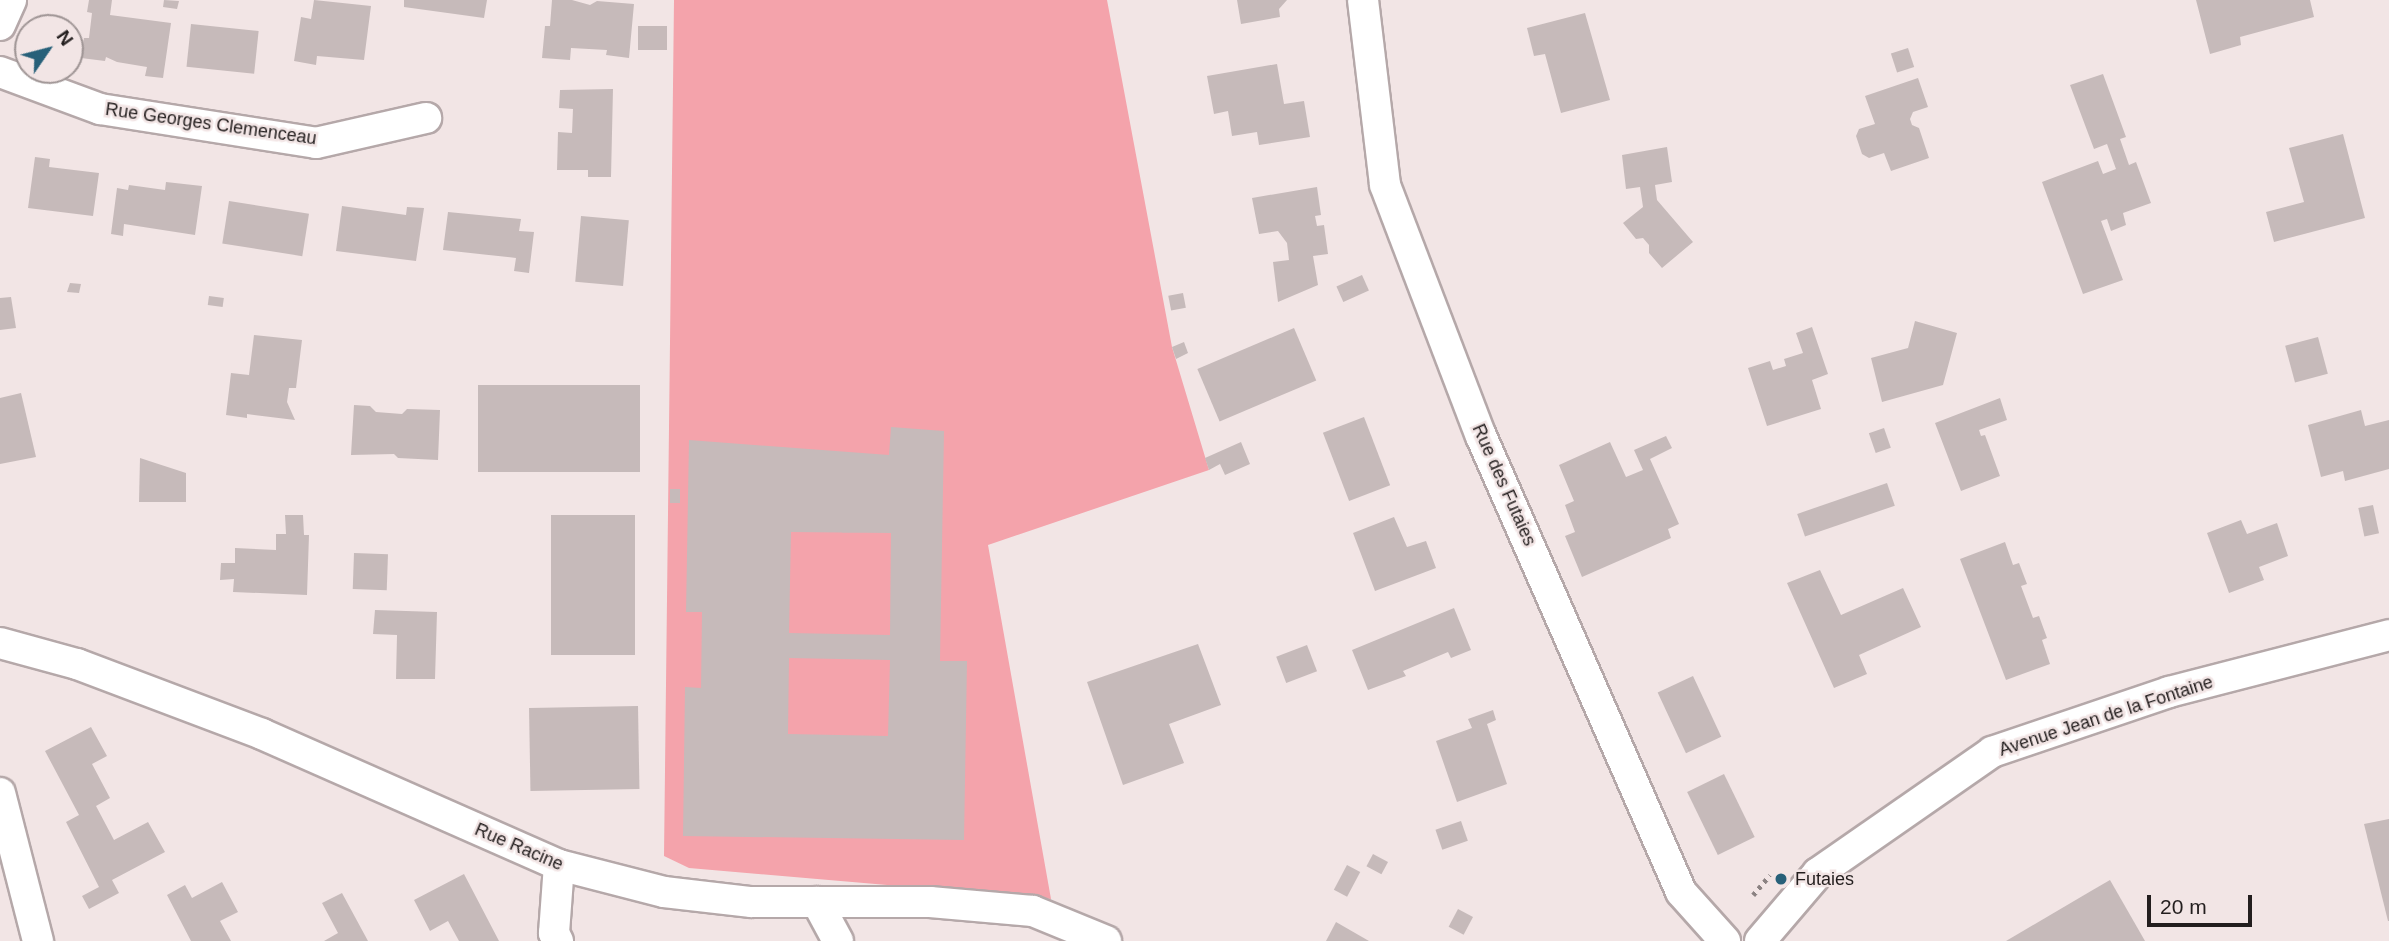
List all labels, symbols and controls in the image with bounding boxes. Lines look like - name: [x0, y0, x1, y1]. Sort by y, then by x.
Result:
- north arrow: [14, 14, 84, 84]
- text: N: [52, 26, 78, 49]
- street label: Rue Georges Clemenceau: [104, 98, 318, 150]
- street label: Rue des Futaies: [1467, 421, 1541, 549]
- street label: Avenue Jean de la Fontaine: [1996, 671, 2216, 761]
- street label: Rue Racine: [471, 819, 567, 875]
- place label: Futaies: [1795, 868, 1854, 890]
- marker: Futaies: [1773, 871, 1789, 887]
- scale bar: [2151, 881, 2256, 925]
- text: 20 m: [2160, 895, 2207, 918]

